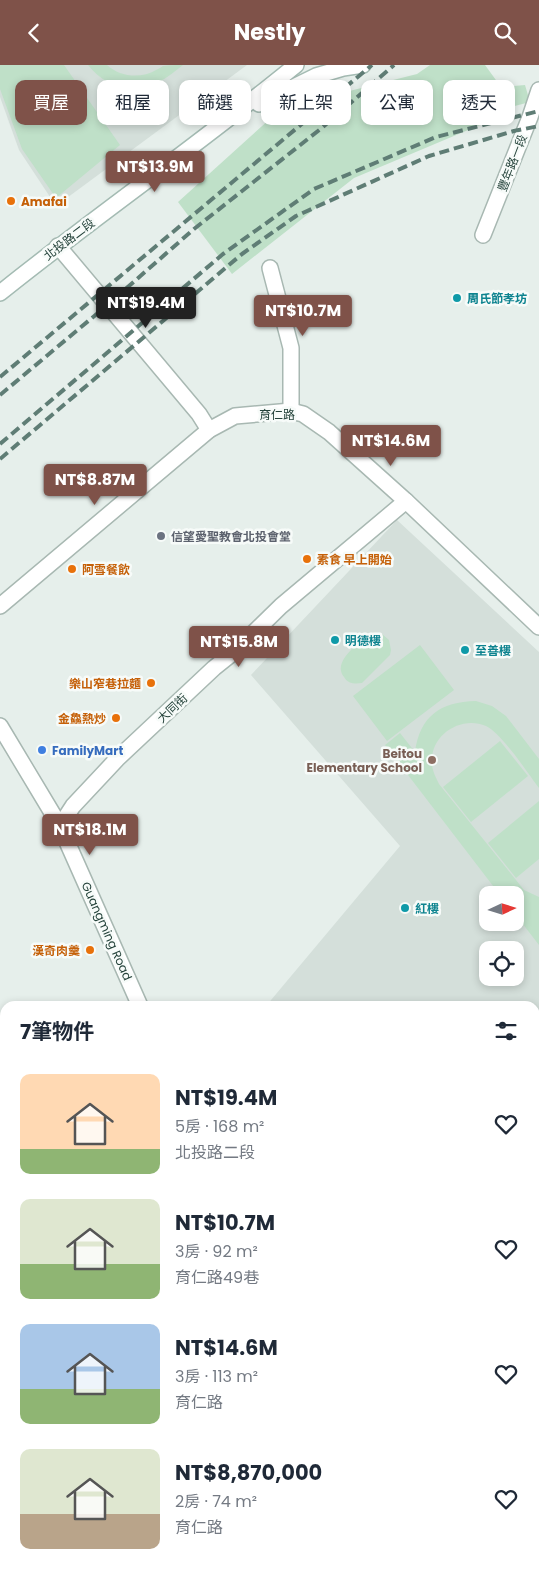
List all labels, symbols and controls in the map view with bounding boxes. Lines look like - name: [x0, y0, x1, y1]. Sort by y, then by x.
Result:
- text: Nestly: [234, 17, 305, 48]
- icon: back: [20, 19, 48, 47]
- icon: search: [491, 19, 519, 47]
- chip: 買屋: [15, 80, 87, 125]
- chip: 租屋: [97, 80, 169, 125]
- chip: 篩選: [179, 80, 251, 125]
- chip: 新上架: [261, 80, 351, 125]
- chip: 公寓: [361, 80, 433, 125]
- chip: 透天: [443, 80, 515, 125]
- street label: 豐年路一段: [493, 132, 531, 194]
- pin: NT$13.9M: [103, 151, 207, 193]
- text: NT$13.9M: [117, 155, 193, 178]
- place label: Amafai: [21, 193, 67, 210]
- marker: Amafai: [5, 195, 17, 207]
- street label: 北投路二段: [40, 214, 98, 264]
- pin: NT$19.4M: [94, 287, 198, 329]
- place label: 周氏節孝坊: [467, 290, 527, 307]
- text: NT$19.4M: [107, 291, 185, 314]
- marker: 周氏節孝坊: [451, 292, 463, 304]
- pin: NT$10.7M: [251, 295, 355, 337]
- text: NT$10.7M: [265, 299, 341, 322]
- street label: 育仁路: [259, 406, 295, 423]
- pin: NT$14.6M: [339, 425, 443, 467]
- text: NT$14.6M: [352, 429, 430, 452]
- pin: NT$8.87M: [43, 463, 147, 506]
- text: NT$8.87M: [55, 468, 135, 491]
- place label: 信望愛聖教會北投會堂: [171, 528, 291, 545]
- marker: 信望愛聖教會北投會堂: [155, 530, 167, 542]
- place label: 素食 早上開始: [317, 551, 393, 568]
- marker: 素食 早上開始: [301, 553, 313, 565]
- place label: 阿雪餐飲: [82, 561, 130, 578]
- marker: 阿雪餐飲: [66, 563, 78, 575]
- pin: NT$15.8M: [187, 625, 291, 668]
- text: NT$15.8M: [200, 630, 278, 653]
- place label: 明德樓: [345, 632, 381, 649]
- marker: 明德樓: [329, 634, 341, 646]
- place label: 至善樓: [475, 642, 511, 659]
- marker: 至善樓: [459, 644, 471, 656]
- place label: 樂山窄巷拉麵: [69, 675, 141, 692]
- marker: 樂山窄巷拉麵: [145, 677, 157, 689]
- street label: 大同街: [153, 690, 191, 726]
- place label: 金鱻熱炒: [58, 710, 106, 727]
- marker: 金鱻熱炒: [110, 712, 122, 724]
- place label: FamilyMart: [52, 742, 123, 759]
- marker: FamilyMart: [36, 744, 48, 756]
- place label: Beitou Elementary School: [307, 745, 422, 776]
- marker: Beitou Elementary School: [426, 754, 438, 766]
- pin: NT$18.1M: [38, 813, 142, 856]
- text: NT$18.1M: [53, 818, 127, 841]
- street label: Guangming Road: [78, 879, 136, 983]
- north arrow: [479, 886, 524, 931]
- map controls: [479, 886, 524, 986]
- place label: 紅樓: [415, 900, 439, 917]
- marker: 紅樓: [399, 902, 411, 914]
- button: locate: [479, 941, 524, 986]
- place label: 漢奇肉羹: [32, 942, 80, 959]
- marker: 漢奇肉羹: [84, 944, 96, 956]
- text: 7筆物件: [20, 1017, 94, 1046]
- icon: filters: [492, 1017, 520, 1045]
- text: NT$19.4M: [175, 1083, 277, 1112]
- icon: home: [60, 1094, 120, 1154]
- icon: heart: [492, 1110, 520, 1138]
- text: 5房 · 168 m²: [175, 1115, 264, 1138]
- text: 北投路二段: [175, 1141, 255, 1164]
- text: NT$10.7M: [175, 1208, 275, 1237]
- icon: home: [60, 1219, 120, 1279]
- icon: heart: [492, 1235, 520, 1263]
- text: 3房 · 92 m²: [175, 1240, 258, 1263]
- text: 育仁路49巷: [175, 1266, 259, 1289]
- text: NT$14.6M: [175, 1333, 278, 1362]
- icon: home: [60, 1344, 120, 1404]
- icon: heart: [492, 1360, 520, 1388]
- text: 3房 · 113 m²: [175, 1365, 258, 1388]
- text: 育仁路: [175, 1391, 223, 1414]
- text: NT$8,870,000: [175, 1458, 322, 1487]
- icon: home: [60, 1469, 120, 1529]
- icon: heart: [492, 1485, 520, 1513]
- text: 2房 · 74 m²: [175, 1490, 257, 1513]
- text: 育仁路: [175, 1516, 223, 1539]

